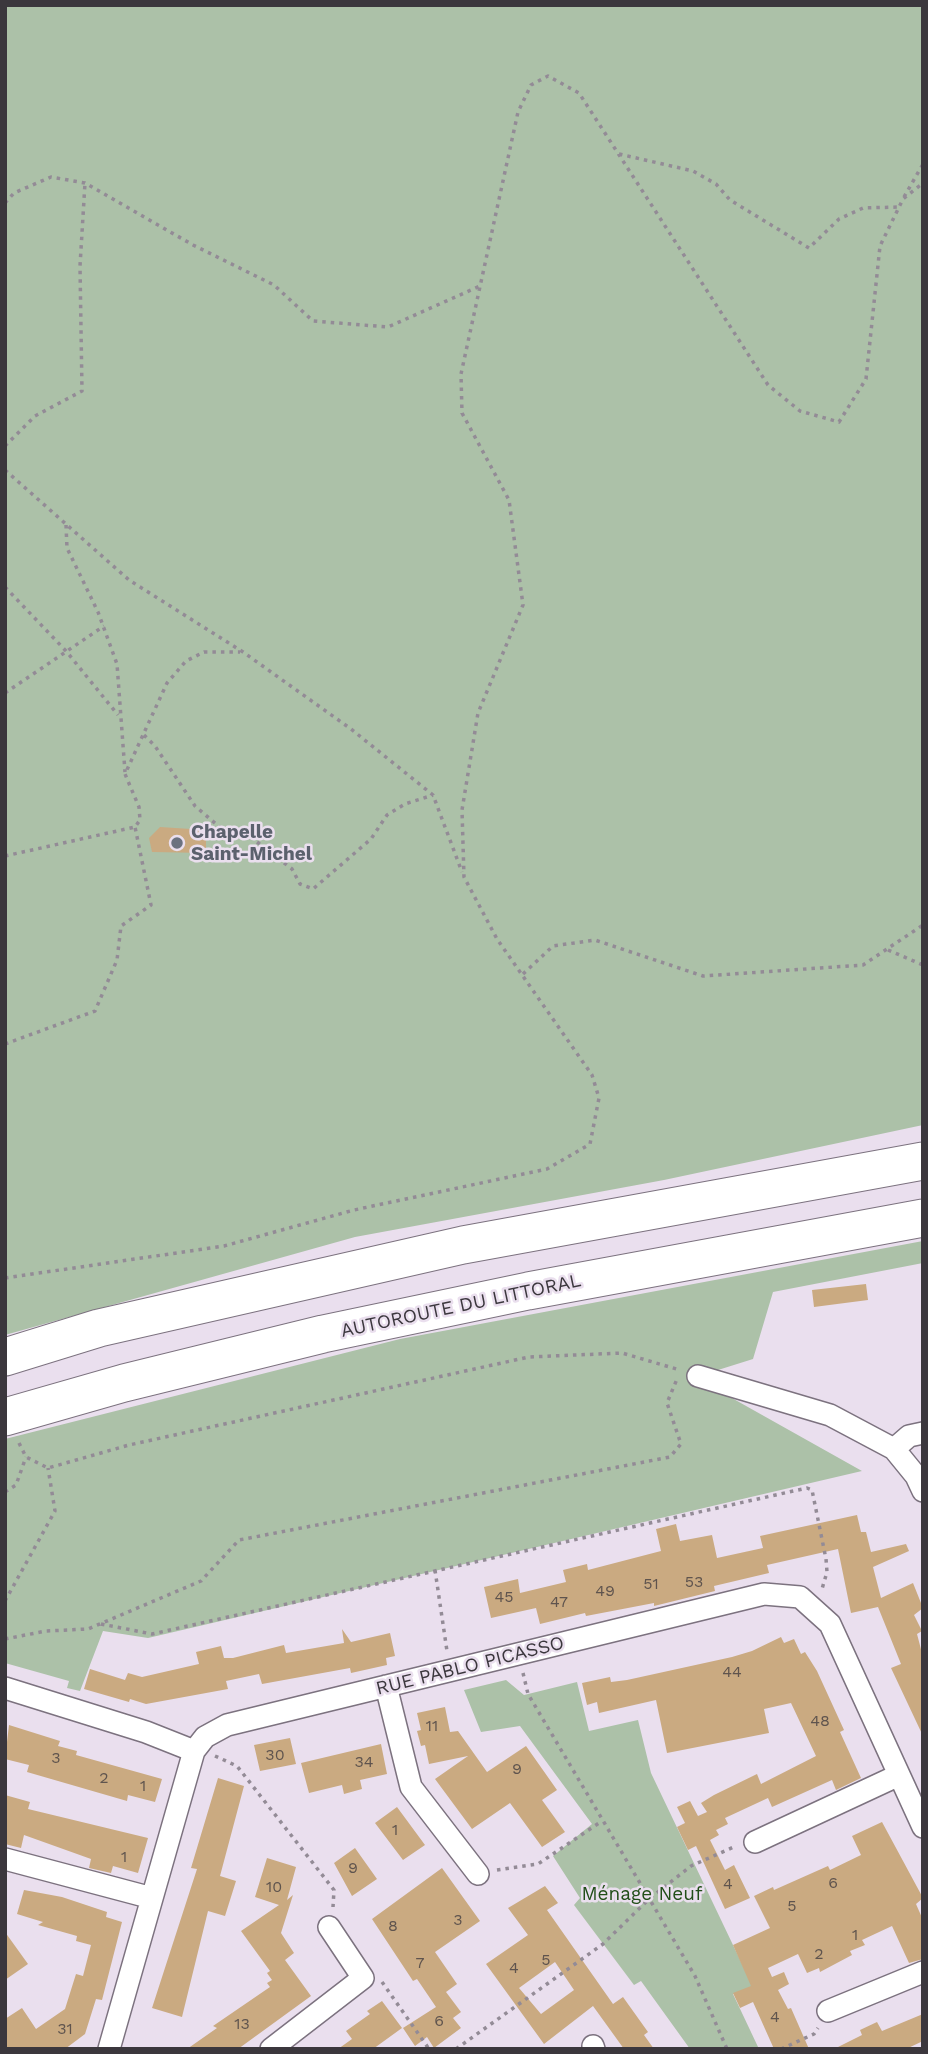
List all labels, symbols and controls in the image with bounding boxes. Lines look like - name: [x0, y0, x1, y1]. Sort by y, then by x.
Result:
- place label: Chapelle Saint-Michel: [191, 821, 312, 865]
- marker: Chapelle Saint-Michel: [169, 835, 185, 851]
- street label: AUTOROUTE DU LITTORAL: [339, 1269, 583, 1343]
- house number: 53: [685, 1572, 703, 1592]
- house number: 51: [643, 1574, 659, 1594]
- house number: 49: [595, 1581, 615, 1601]
- house number: 45: [494, 1587, 514, 1607]
- house number: 47: [550, 1592, 568, 1612]
- street label: RUE PABLO PICASSO: [374, 1632, 566, 1700]
- house number: 44: [722, 1662, 742, 1682]
- house number: 48: [810, 1711, 830, 1731]
- house number: 11: [426, 1716, 438, 1736]
- house number: 30: [265, 1745, 285, 1765]
- house number: 3: [51, 1748, 61, 1768]
- house number: 34: [354, 1752, 374, 1772]
- house number: 9: [512, 1759, 522, 1779]
- house number: 2: [99, 1768, 109, 1788]
- house number: 1: [140, 1776, 146, 1796]
- house number: 1: [392, 1820, 398, 1840]
- house number: 1: [121, 1847, 127, 1867]
- house number: 9: [348, 1858, 358, 1878]
- house number: 6: [828, 1873, 838, 1893]
- house number: 4: [723, 1874, 733, 1894]
- house number: 10: [266, 1877, 282, 1897]
- park label: Ménage Neuf: [581, 1883, 703, 1905]
- house number: 5: [787, 1896, 797, 1916]
- house number: 3: [453, 1910, 463, 1930]
- house number: 8: [388, 1916, 398, 1936]
- house number: 1: [852, 1925, 858, 1945]
- house number: 2: [814, 1944, 824, 1964]
- house number: 5: [541, 1950, 551, 1970]
- house number: 7: [416, 1953, 424, 1973]
- house number: 4: [509, 1958, 519, 1978]
- house number: 4: [770, 2007, 780, 2027]
- house number: 6: [434, 2011, 444, 2031]
- house number: 13: [234, 2014, 250, 2034]
- house number: 31: [57, 2019, 73, 2039]

